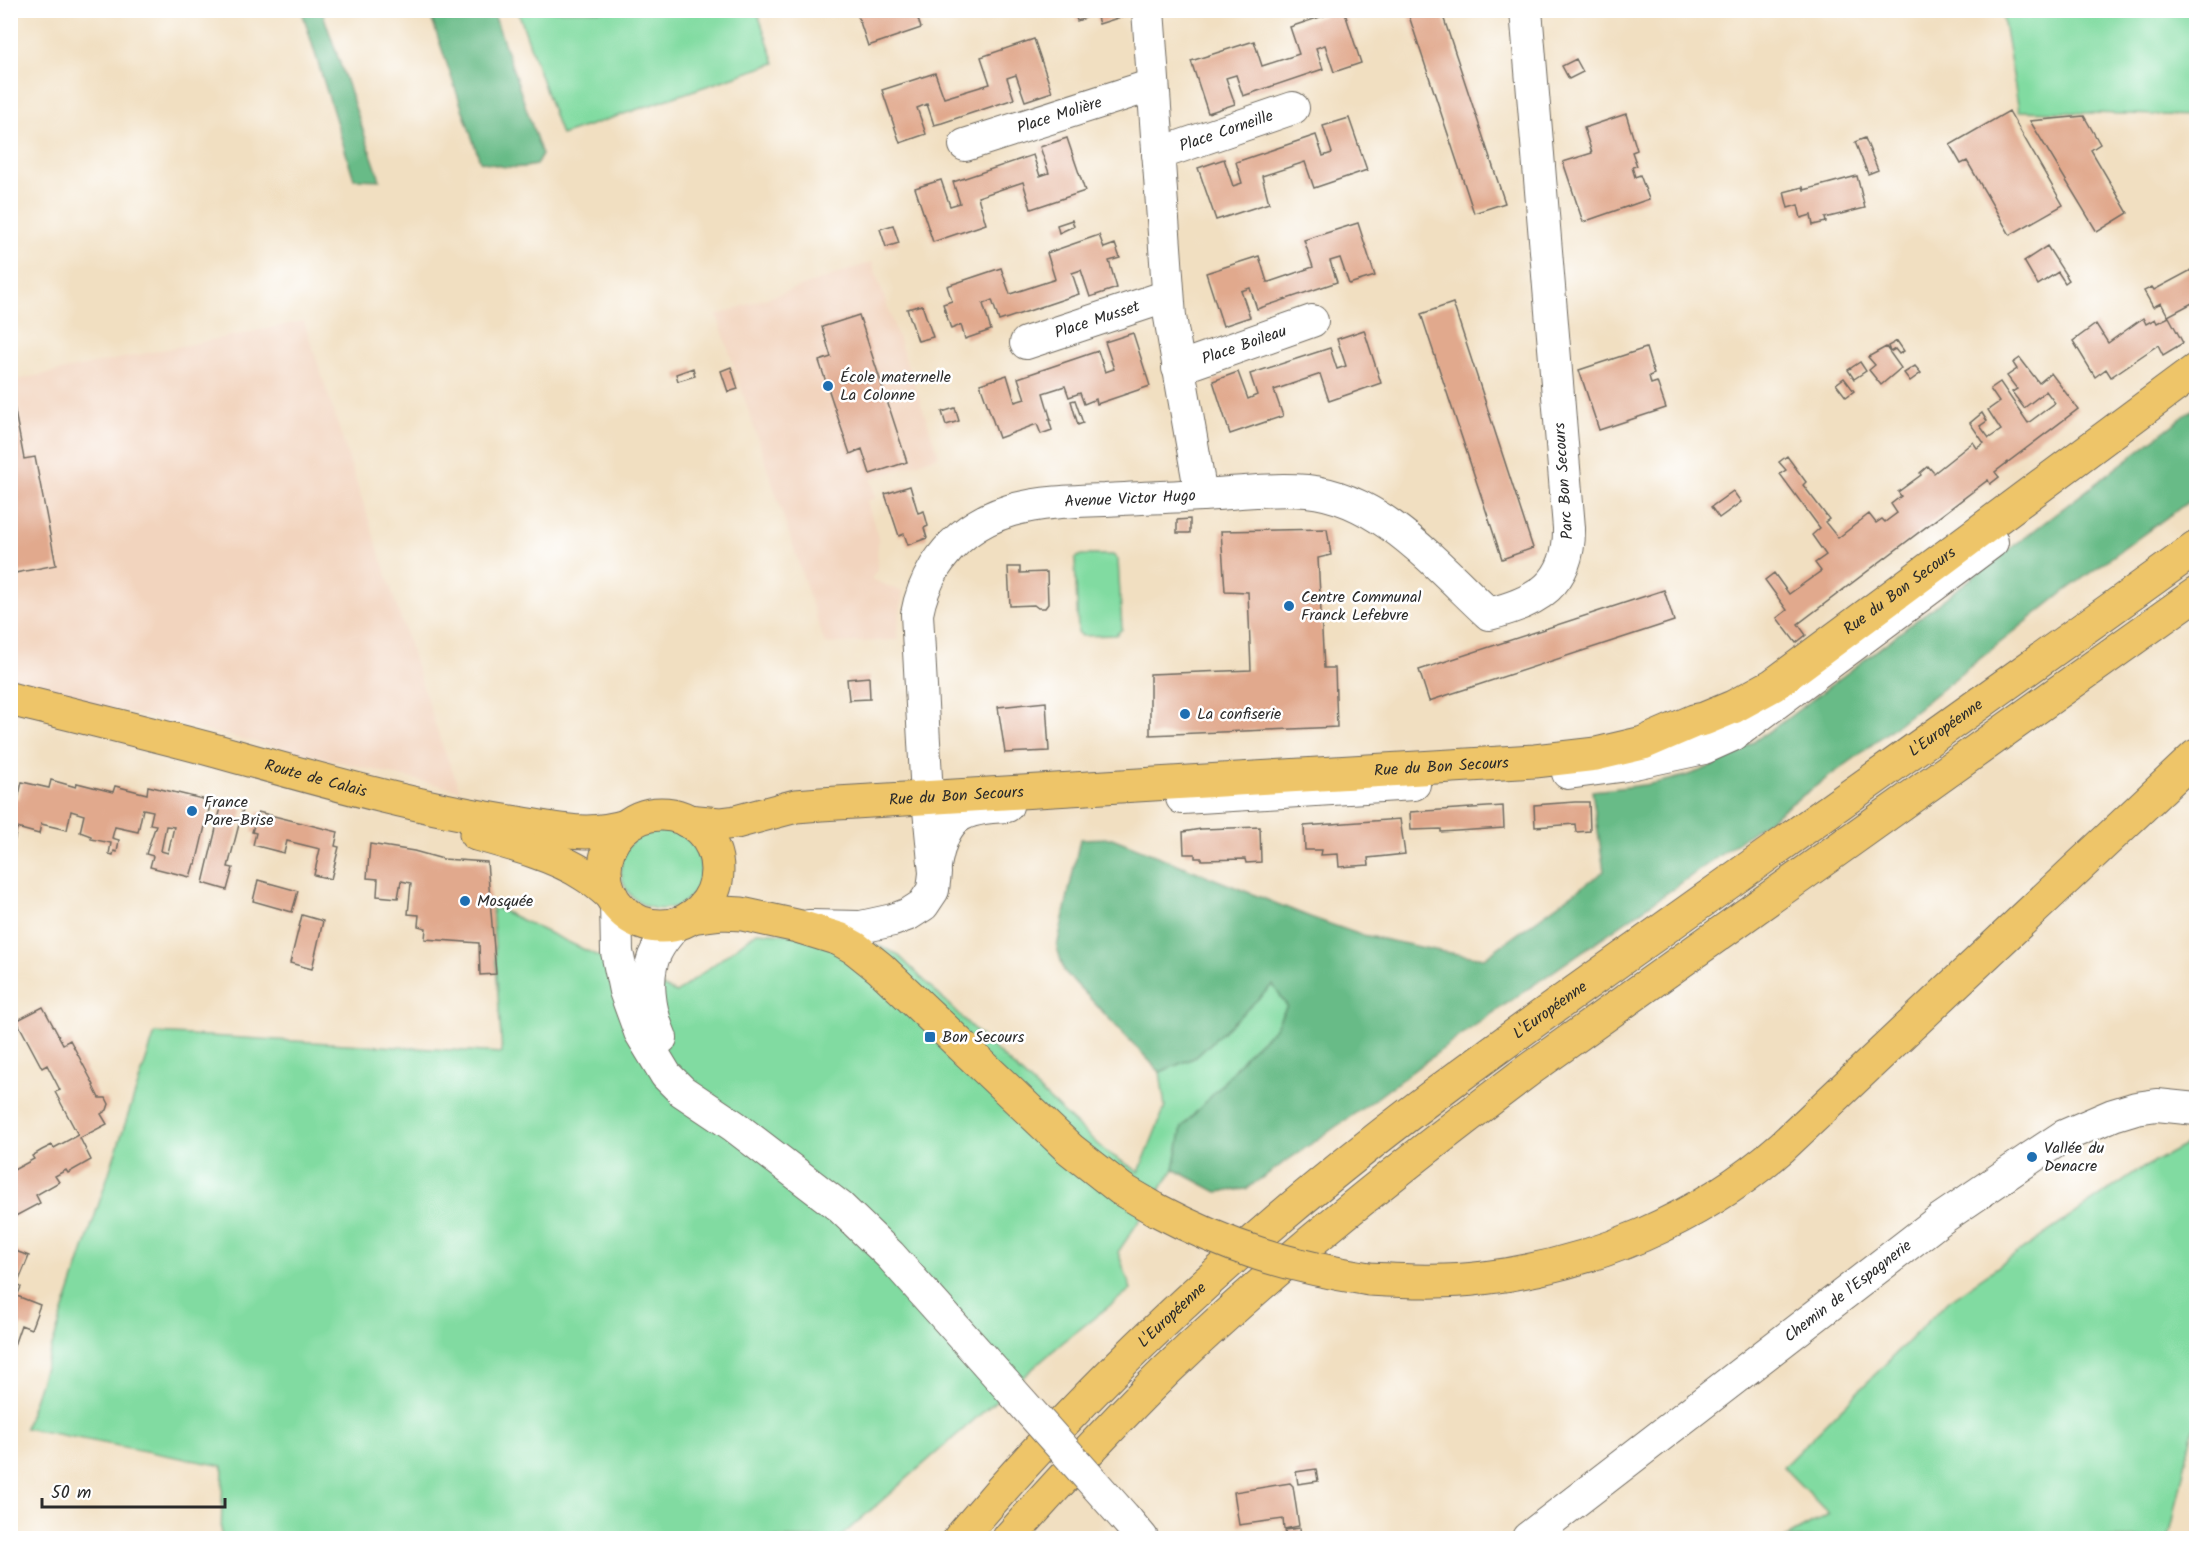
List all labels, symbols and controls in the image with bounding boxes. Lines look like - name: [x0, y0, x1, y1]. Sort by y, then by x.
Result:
- street label: Place Molière: [1014, 90, 1105, 140]
- street label: Place Corneille: [1176, 103, 1276, 158]
- street label: Place Musset: [1051, 293, 1144, 345]
- street label: Place Boileau: [1198, 318, 1290, 371]
- place label: École maternelle La Colonne: [840, 365, 951, 408]
- marker: École maternelle La Colonne: [821, 379, 835, 393]
- street label: Parc Bon Secours: [1547, 421, 1581, 540]
- street label: Avenue Victor Hugo: [1064, 483, 1197, 514]
- street label: Rue du Bon Secours: [1838, 540, 1961, 641]
- place label: Centre Communal Franck Lefebvre: [1301, 585, 1421, 628]
- marker: Centre Communal Franck Lefebvre: [1282, 599, 1296, 613]
- street label: L'Européenne: [1903, 692, 1988, 763]
- place label: La confiserie: [1197, 702, 1281, 727]
- marker: La confiserie: [1178, 707, 1192, 721]
- street label: Rue du Bon Secours: [1373, 750, 1510, 783]
- street label: Route de Calais: [262, 753, 370, 804]
- street label: Rue du Bon Secours: [888, 779, 1025, 812]
- place label: France Pare-Brise: [204, 790, 273, 833]
- marker: France Pare-Brise: [185, 804, 199, 818]
- place label: Mosquée: [477, 889, 533, 914]
- marker: Mosquée: [458, 894, 472, 908]
- street label: L'Européenne: [1507, 974, 1592, 1045]
- place label: Bon Secours: [942, 1025, 1024, 1050]
- marker: Bon Secours: [923, 1030, 937, 1044]
- place label: Vallée du Denacre: [2044, 1136, 2104, 1179]
- marker: Vallée du Denacre: [2025, 1150, 2039, 1164]
- street label: Chemin de l'Espagnerie: [1778, 1234, 1917, 1349]
- street label: L'Européenne: [1132, 1276, 1212, 1354]
- scale bar: [42, 1471, 225, 1509]
- text: 50 m: [51, 1479, 91, 1508]

